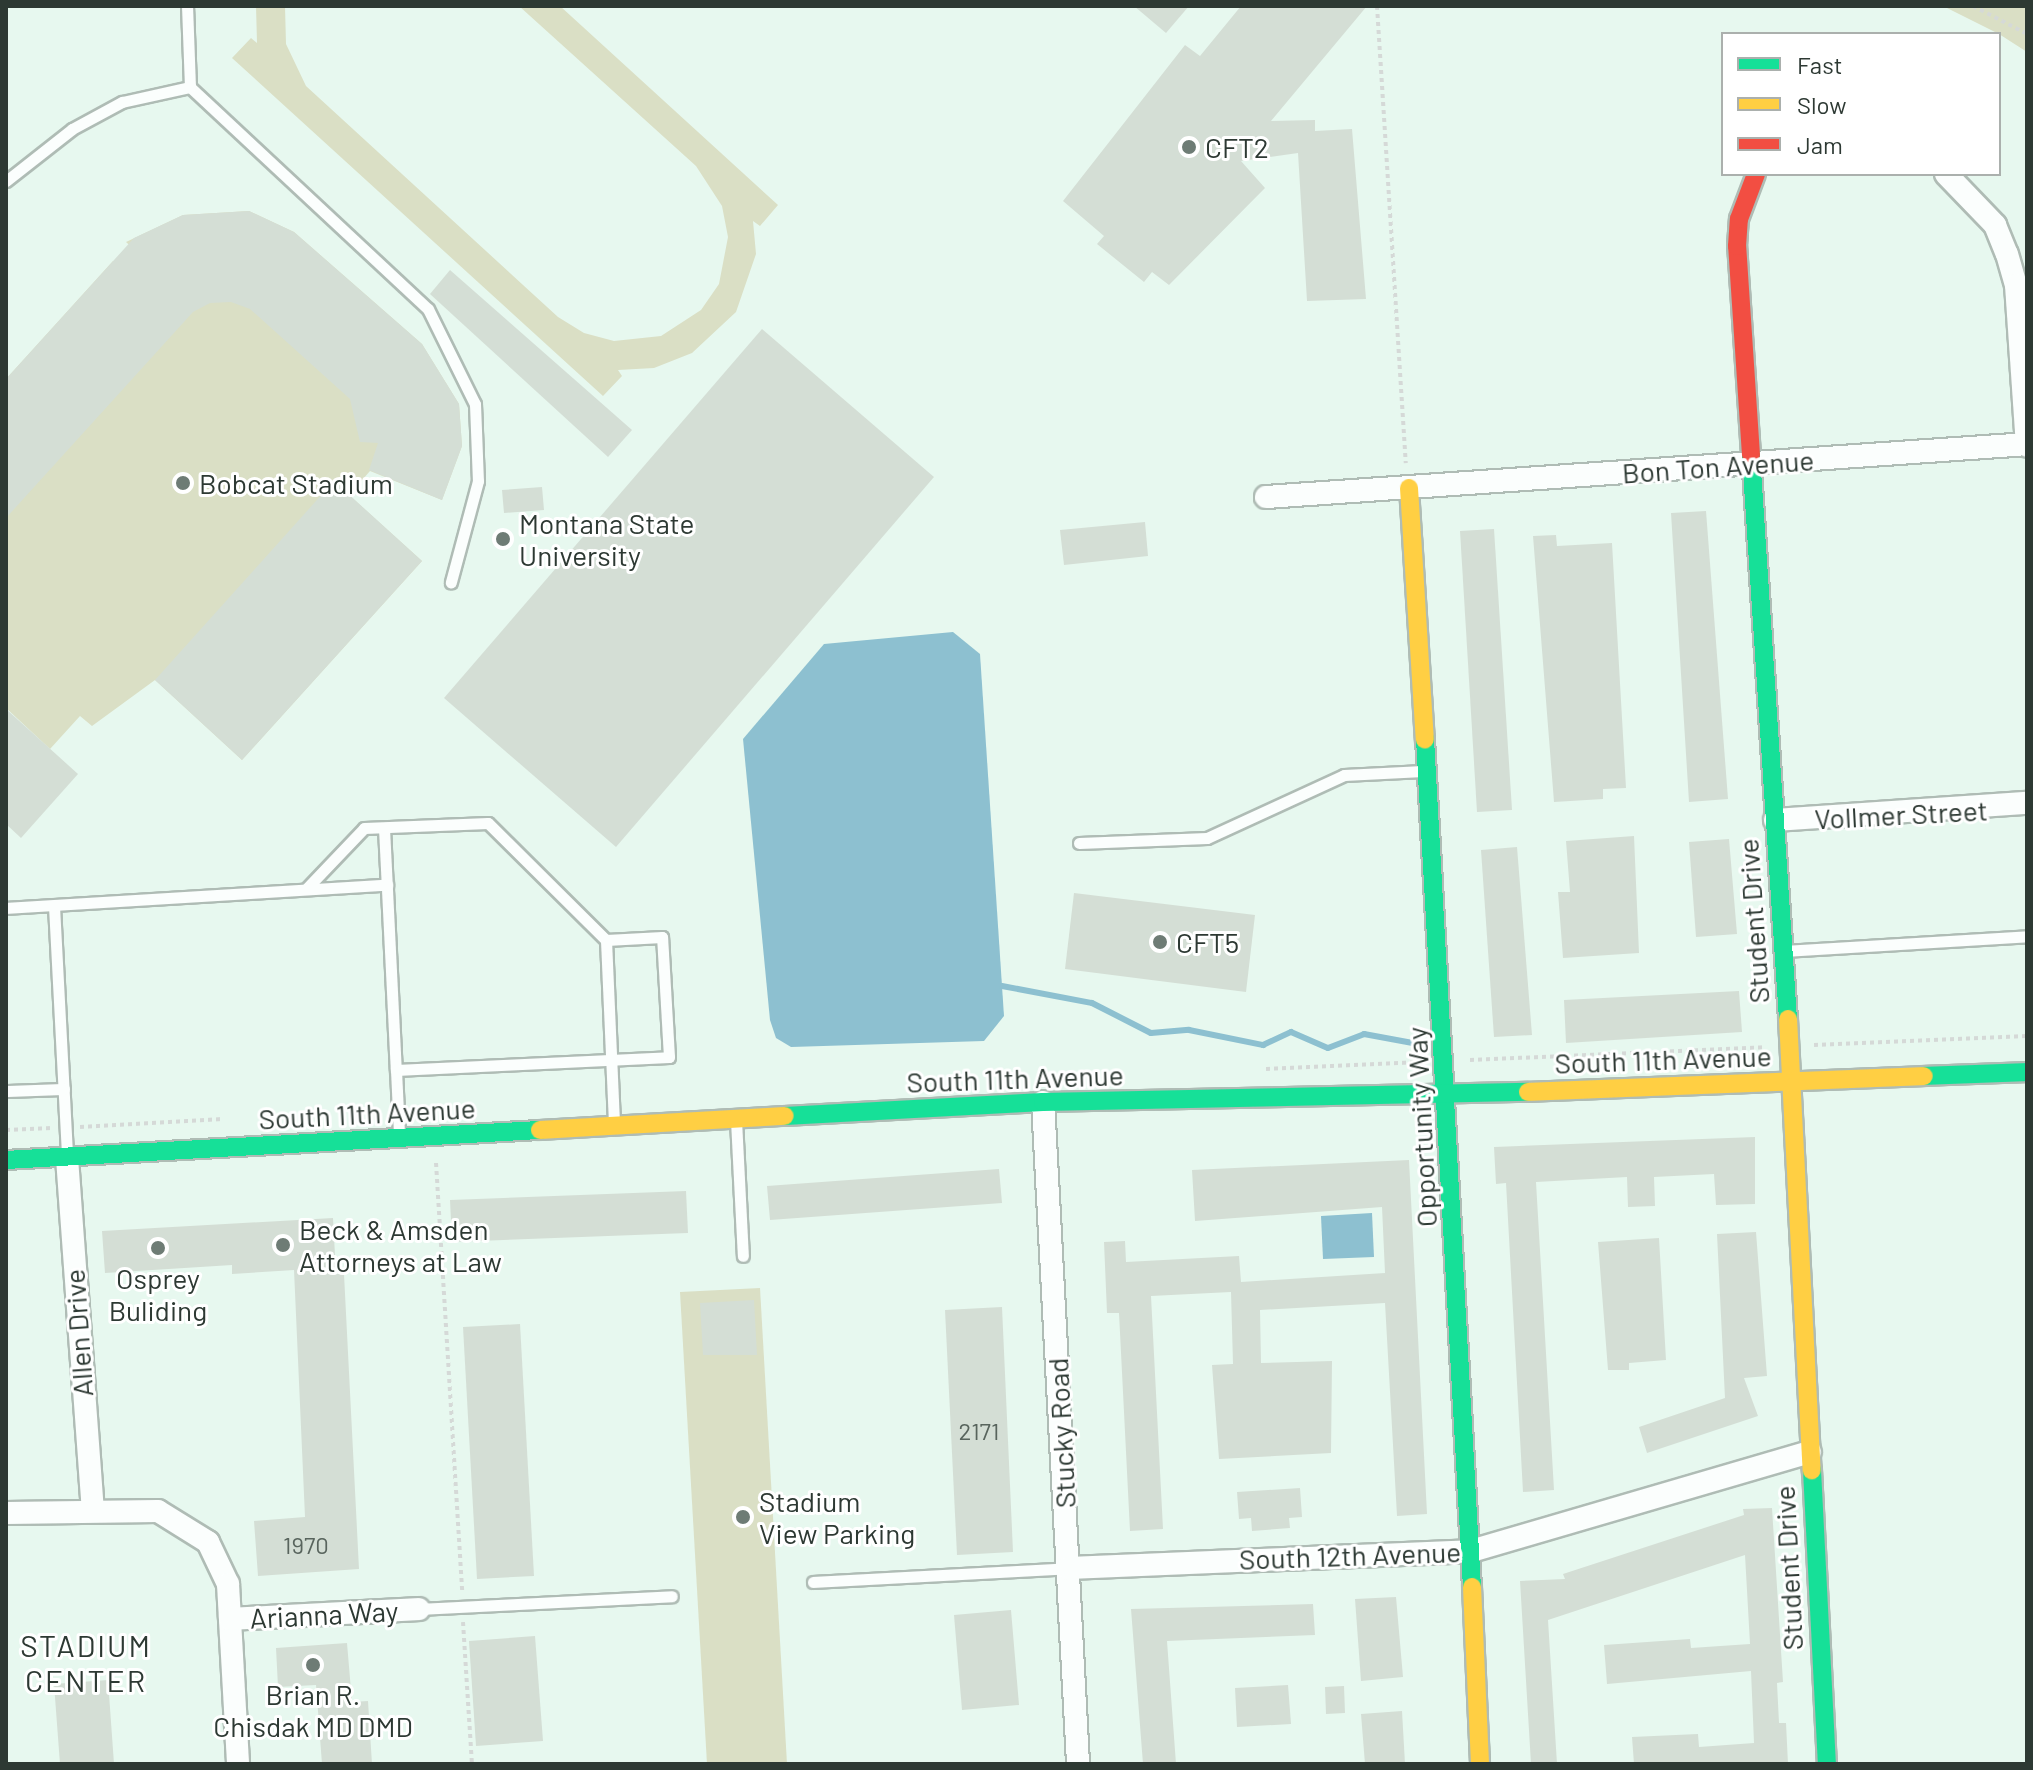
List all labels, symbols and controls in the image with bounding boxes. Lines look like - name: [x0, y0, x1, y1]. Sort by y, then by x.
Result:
- legend: [1721, 32, 2001, 176]
- text: Fast: [1797, 50, 1842, 79]
- text: Slow: [1797, 90, 1846, 119]
- place label: CFT2: [1205, 130, 1269, 164]
- text: Jam: [1797, 130, 1843, 159]
- marker: CFT2: [1180, 138, 1198, 156]
- street label: Bon Ton Avenue: [1621, 443, 1815, 489]
- place label: Bobcat Stadium: [199, 466, 393, 500]
- marker: Bobcat Stadium: [174, 474, 192, 492]
- place label: Montana State University: [519, 506, 694, 572]
- marker: Montana State University: [494, 530, 512, 548]
- street label: Vollmer Street: [1814, 793, 1988, 835]
- street label: Student Drive: [1730, 838, 1776, 1004]
- place label: CFT5: [1176, 925, 1239, 959]
- marker: CFT5: [1151, 933, 1169, 951]
- street label: Opportunity Way: [1399, 1026, 1443, 1228]
- street label: South 11th Avenue: [1554, 1038, 1772, 1080]
- street label: South 11th Avenue: [906, 1057, 1124, 1099]
- street label: South 11th Avenue: [258, 1091, 476, 1135]
- place label: Beck & Amsden Attorneys at Law: [299, 1212, 502, 1278]
- marker: Beck & Amsden Attorneys at Law: [274, 1236, 292, 1254]
- marker: Osprey Buliding: [149, 1239, 167, 1257]
- place label: Osprey Buliding: [109, 1261, 207, 1327]
- street label: Allen Drive: [57, 1268, 99, 1398]
- street label: Stucky Road: [1040, 1357, 1082, 1509]
- house number: 2171: [959, 1417, 999, 1445]
- place label: Stadium View Parking: [759, 1484, 915, 1550]
- street label: Student Drive: [1767, 1485, 1809, 1651]
- marker: Stadium View Parking: [734, 1508, 752, 1526]
- house number: 1970: [283, 1531, 329, 1559]
- street label: South 12th Avenue: [1238, 1534, 1462, 1576]
- street label: Arianna Way: [249, 1593, 399, 1635]
- district label: STADIUM CENTER: [20, 1627, 152, 1698]
- marker: Brian R. Chisdak MD DMD: [304, 1656, 322, 1674]
- place label: Brian R. Chisdak MD DMD: [213, 1677, 413, 1743]

